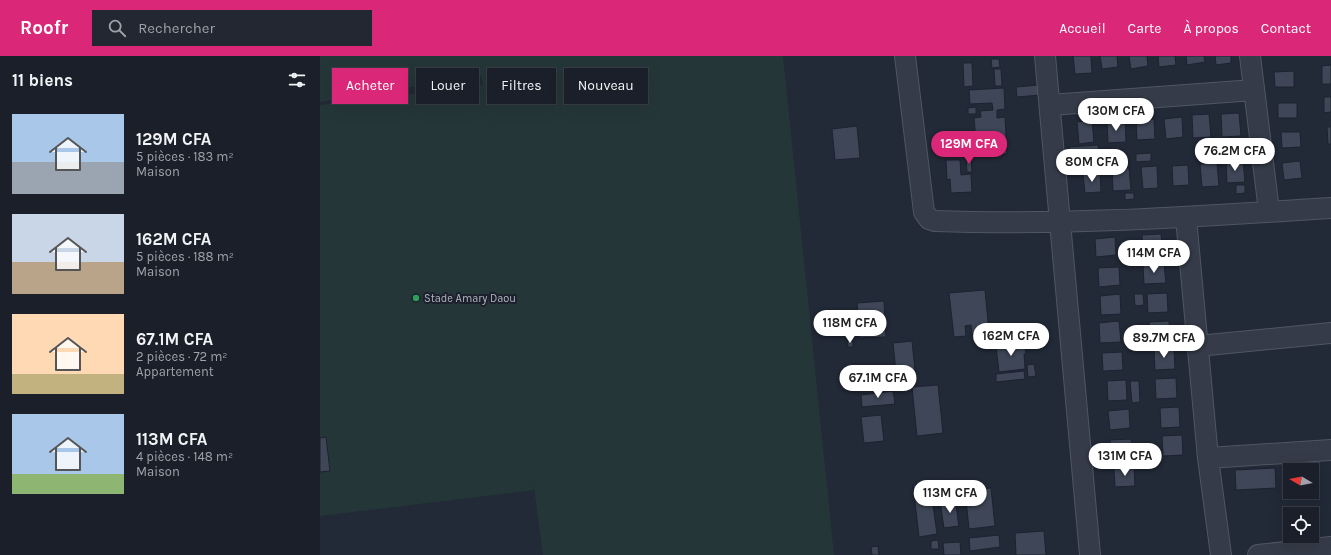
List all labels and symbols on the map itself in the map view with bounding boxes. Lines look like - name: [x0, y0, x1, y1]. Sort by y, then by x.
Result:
- pin: 130M CFA: [1075, 98, 1157, 132]
- pin: 129M CFA: [928, 131, 1010, 165]
- pin: 76.2M CFA: [1189, 138, 1281, 172]
- pin: 80M CFA: [1055, 149, 1129, 183]
- pin: 114M CFA: [1113, 240, 1195, 274]
- place label: Stade Amary Daou: [424, 292, 516, 305]
- marker: Stade Amary Daou: [411, 293, 421, 303]
- pin: 118M CFA: [809, 310, 891, 344]
- pin: 162M CFA: [970, 323, 1052, 357]
- pin: 89.7M CFA: [1118, 325, 1210, 359]
- pin: 67.1M CFA: [832, 365, 924, 399]
- pin: 131M CFA: [1084, 443, 1166, 477]
- north arrow: [1283, 463, 1319, 499]
- pin: 113M CFA: [909, 480, 991, 514]

